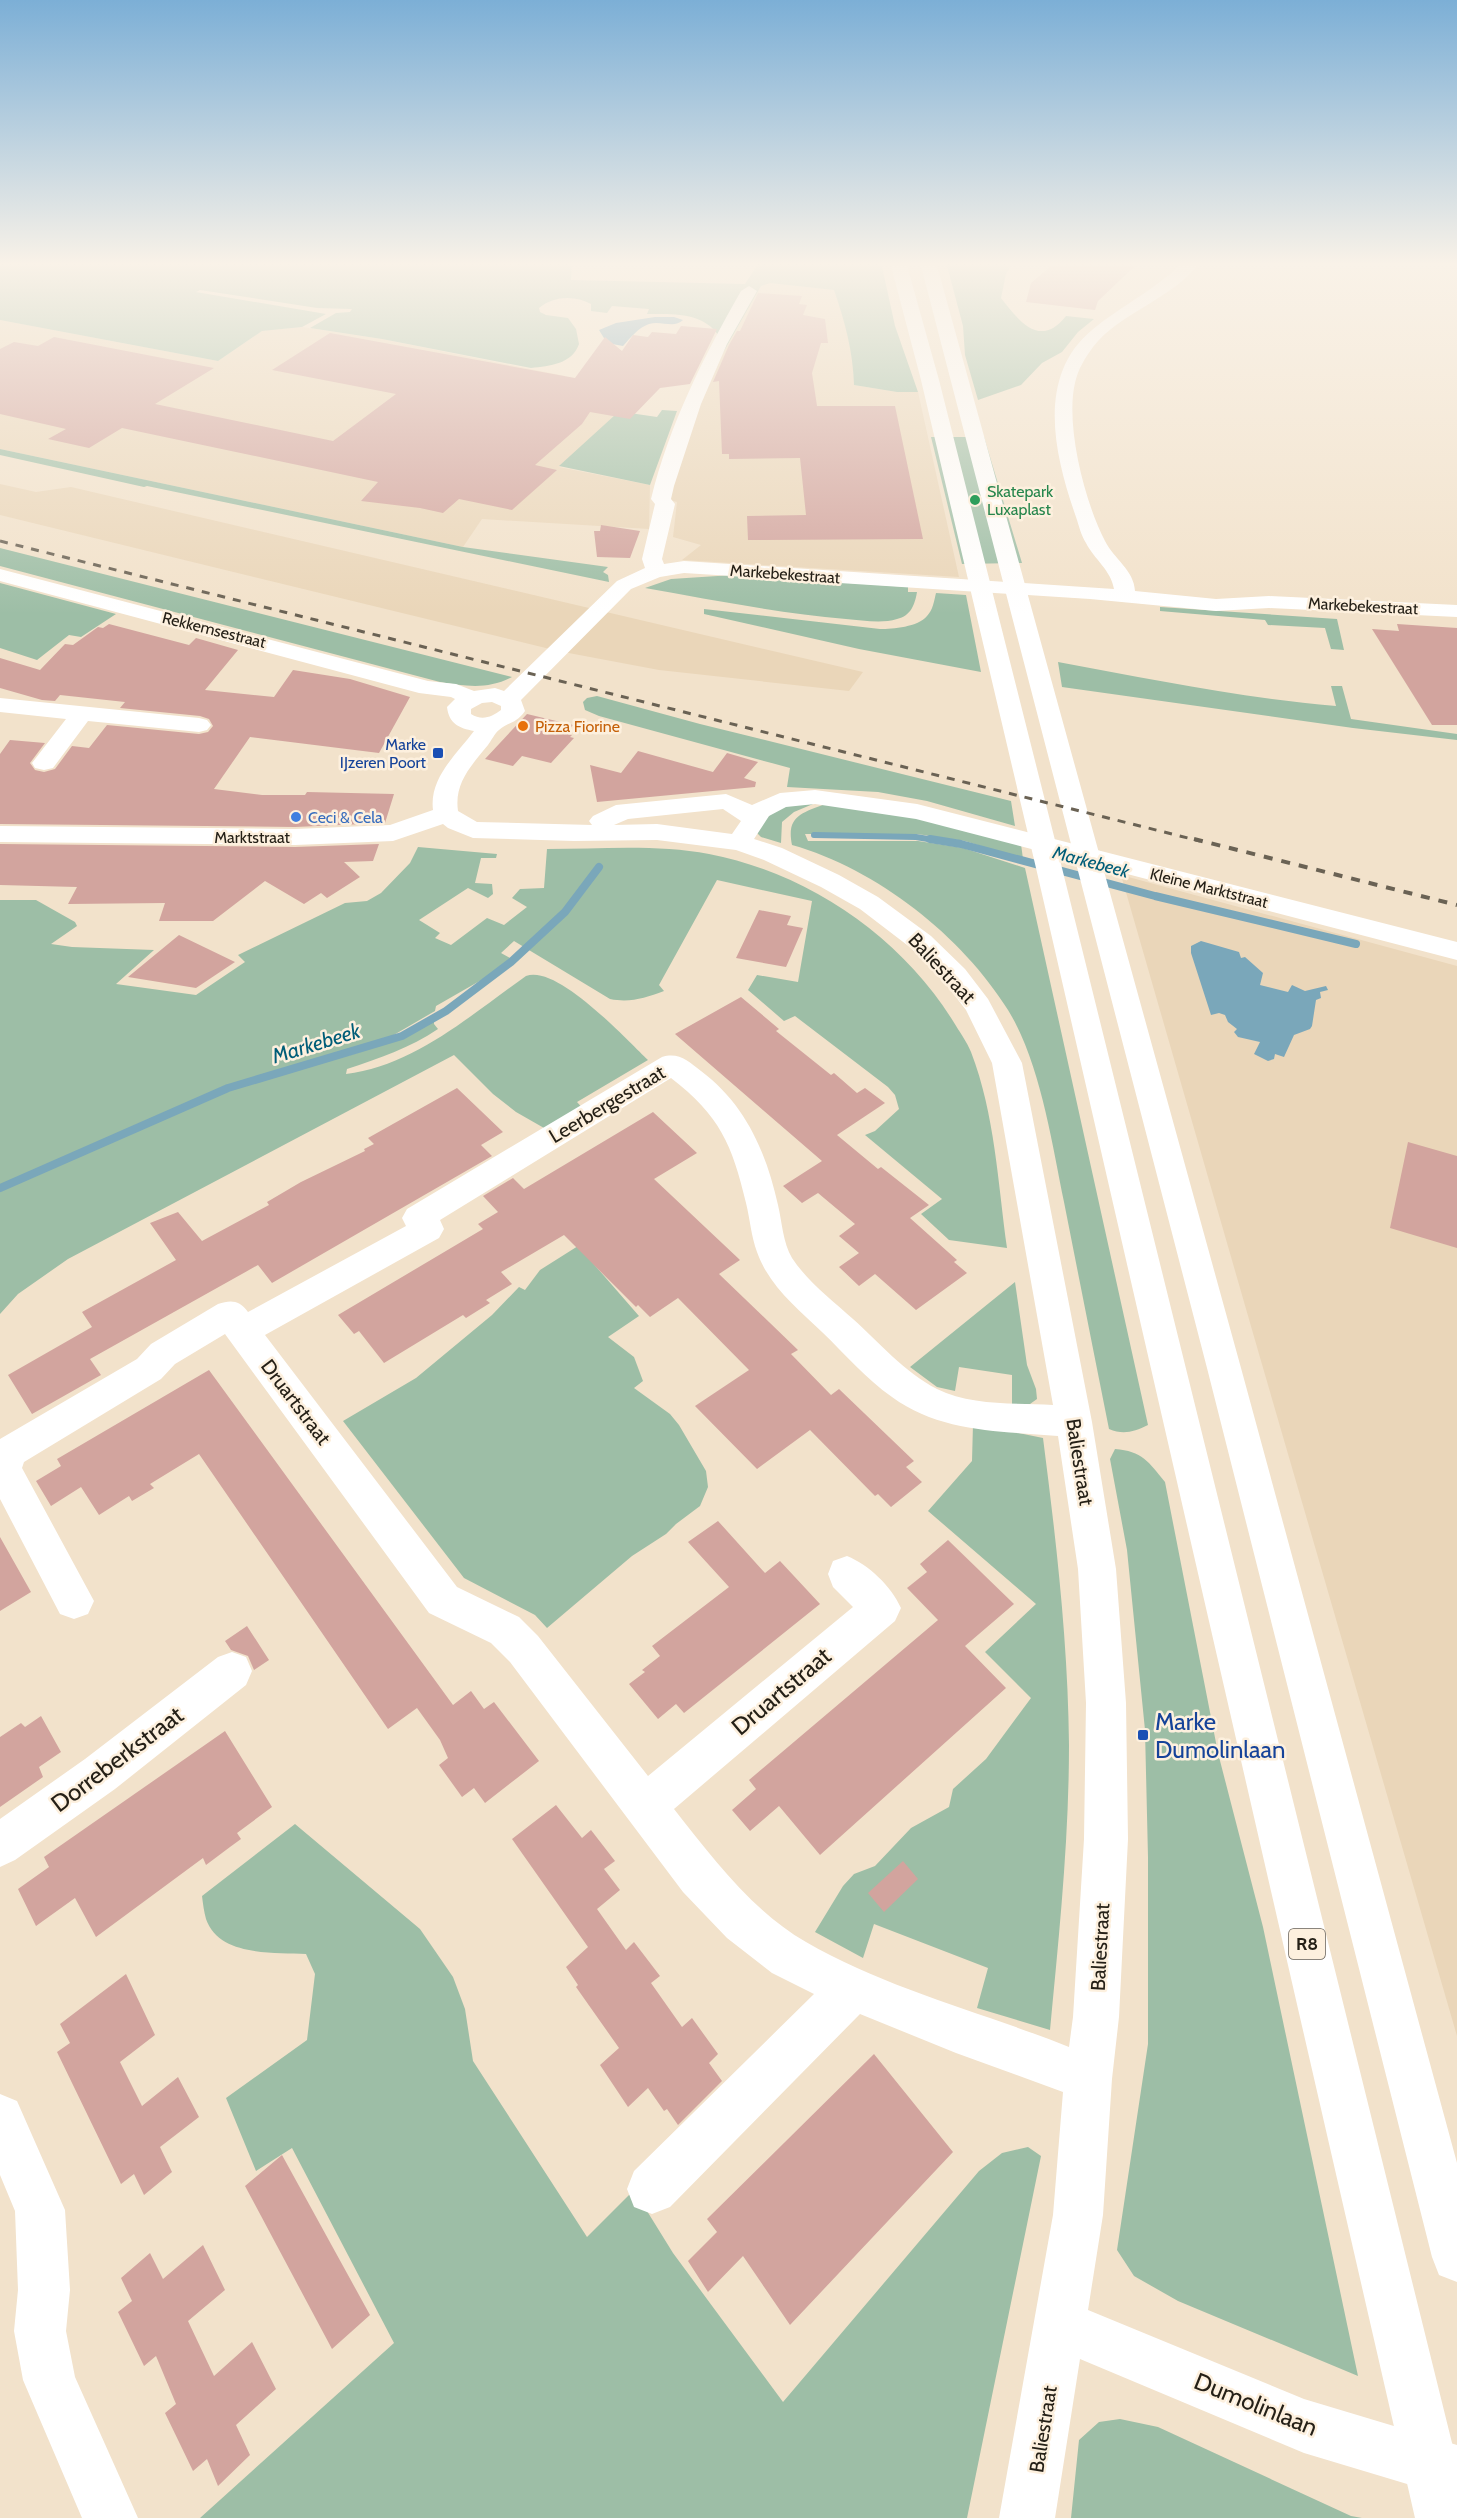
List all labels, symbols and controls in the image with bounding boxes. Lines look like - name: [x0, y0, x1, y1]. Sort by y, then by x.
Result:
- place label: Skatepark Luxaplast: [987, 482, 1054, 519]
- marker: Skatepark Luxaplast: [968, 493, 982, 507]
- street label: Markebekestraat: [729, 561, 841, 587]
- street label: Markebekestraat: [1307, 594, 1419, 618]
- street label: Rekkemsestraat: [160, 608, 268, 652]
- place label: Pizza Fiorine: [535, 717, 620, 736]
- marker: Pizza Fiorine: [516, 719, 530, 733]
- place label: Marke IJzeren Poort: [340, 735, 427, 772]
- marker: Marke IJzeren Poort: [431, 746, 445, 760]
- place label: Ceci & Cela: [308, 808, 383, 827]
- marker: Ceci & Cela: [289, 810, 303, 824]
- street label: Marktstraat: [214, 828, 290, 847]
- water label: Markebeek: [1050, 841, 1133, 883]
- street label: Kleine Marktstraat: [1148, 864, 1270, 912]
- street label: Baliestraat: [903, 928, 981, 1008]
- water label: Markebeek: [268, 1017, 364, 1069]
- street label: Leerbergestraat: [545, 1060, 670, 1148]
- street label: Druartstraat: [256, 1355, 336, 1450]
- street label: Baliestraat: [1061, 1417, 1099, 1507]
- street label: Druartstraat: [725, 1641, 837, 1741]
- street label: Dorreberkstraat: [45, 1700, 189, 1818]
- place label: Marke Dumolinlaan: [1155, 1707, 1285, 1764]
- marker: Marke Dumolinlaan: [1136, 1728, 1150, 1742]
- street label: Baliestraat: [1086, 1902, 1114, 1991]
- road number: R8: [1289, 1929, 1325, 1959]
- street label: Dumolinlaan: [1190, 2366, 1322, 2442]
- street label: Baliestraat: [1024, 2384, 1062, 2474]

